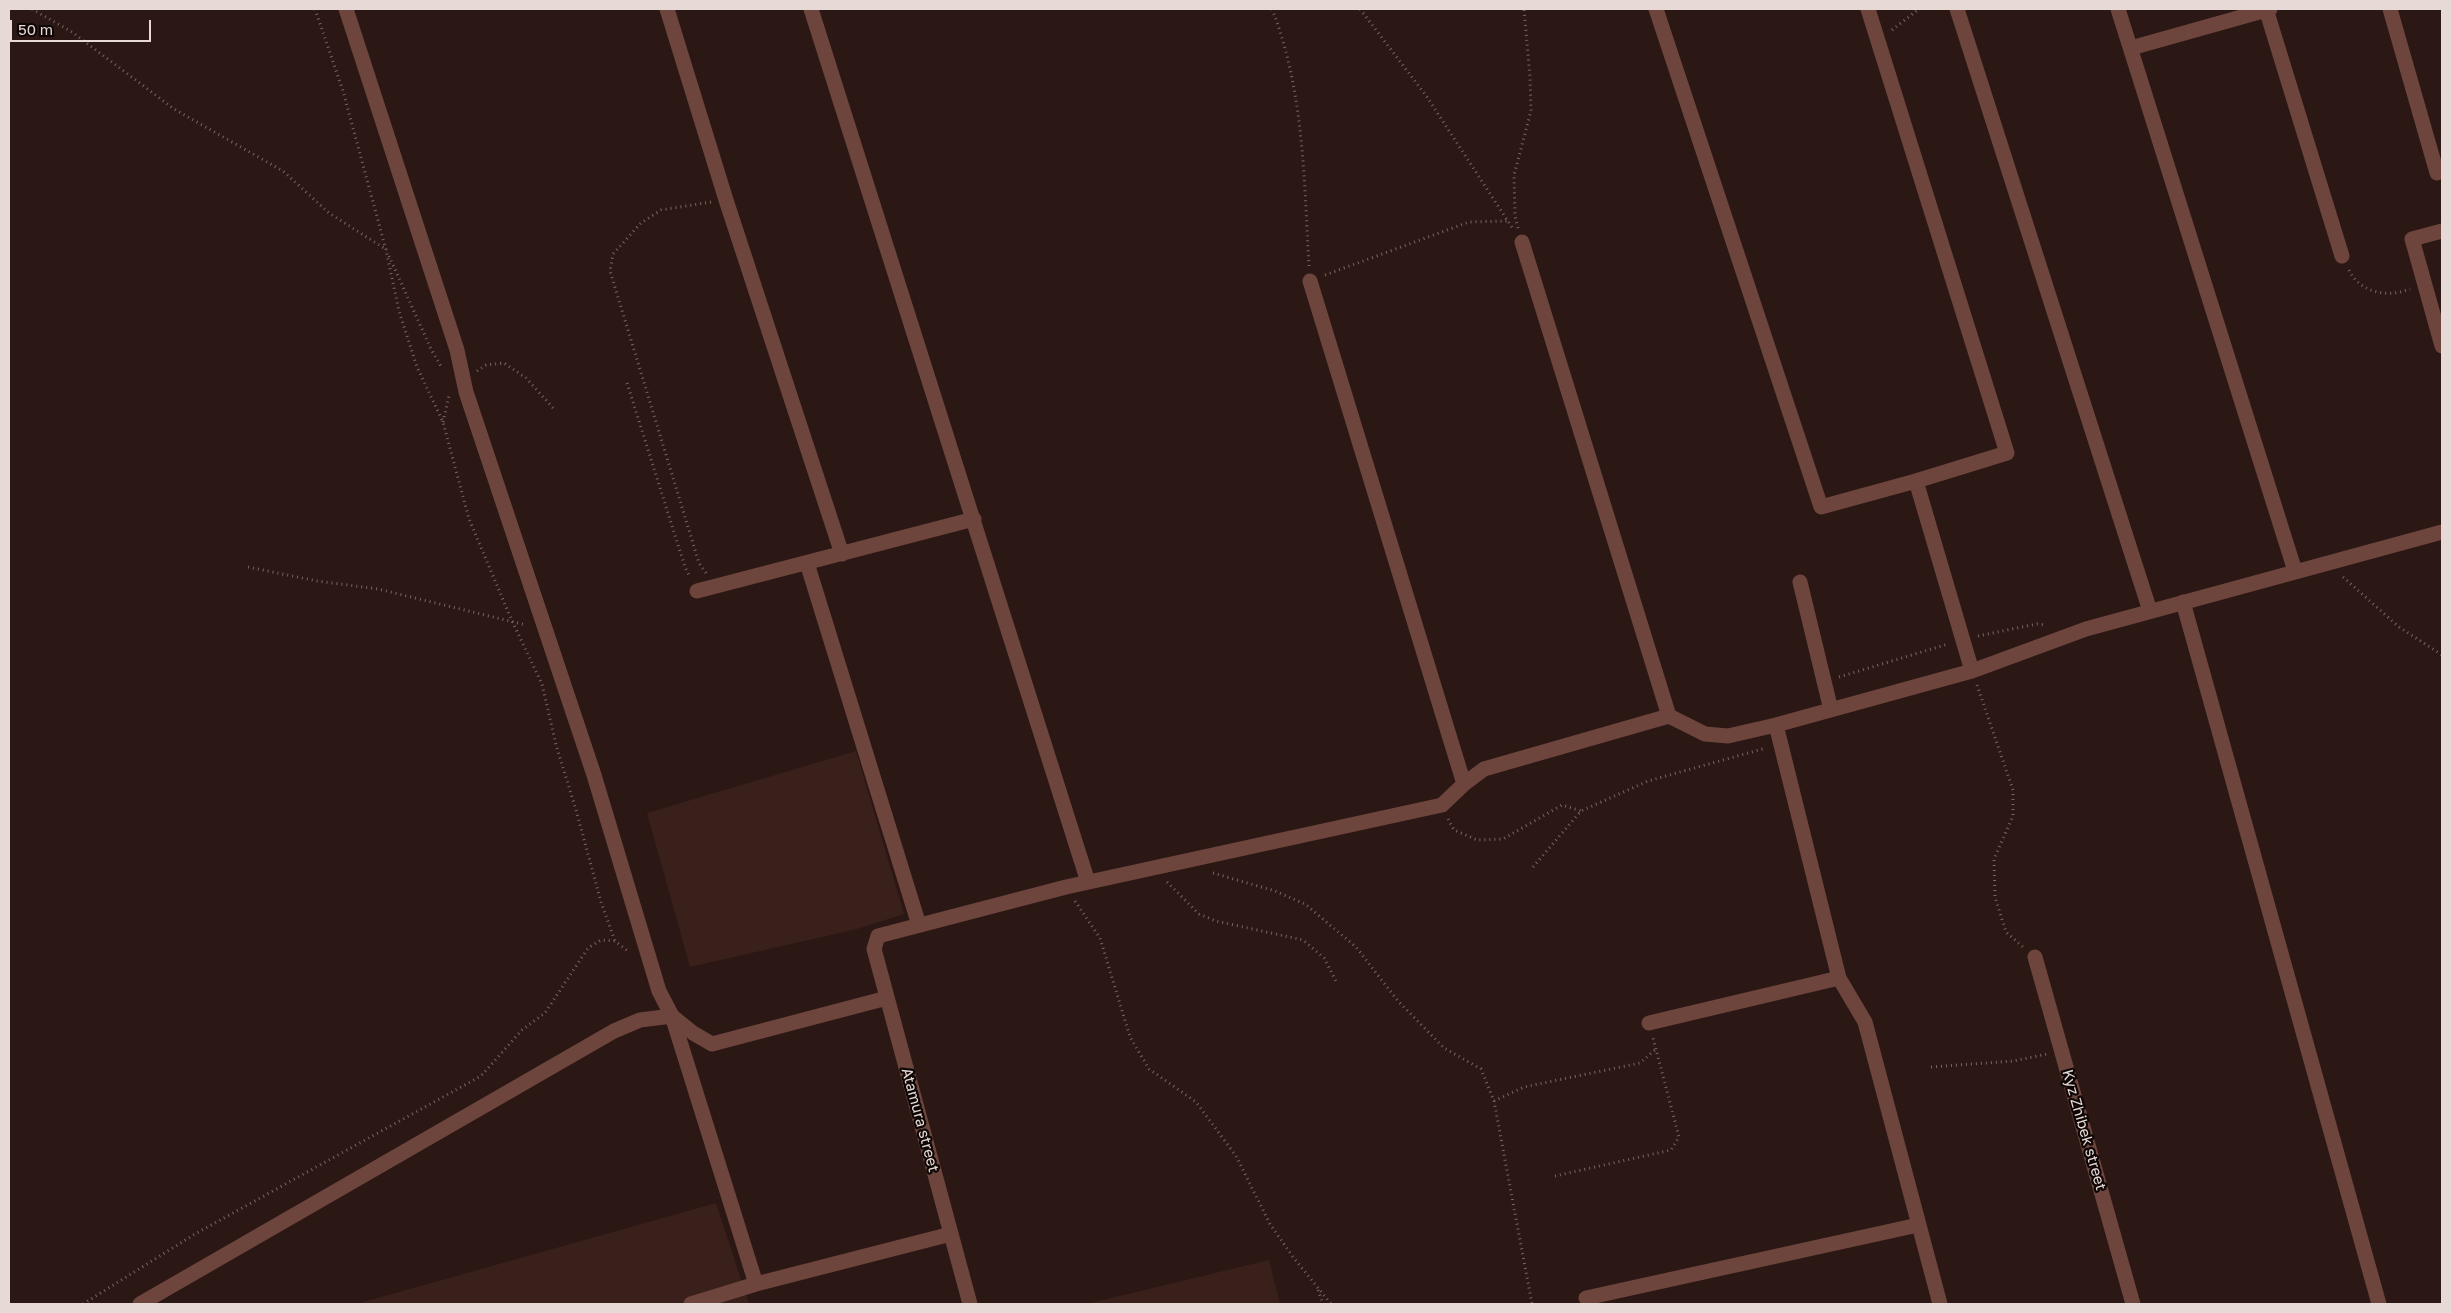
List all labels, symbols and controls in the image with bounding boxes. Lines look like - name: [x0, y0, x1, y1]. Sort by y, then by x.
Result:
- scale bar: [12, 10, 154, 42]
- text: 50 m: [18, 20, 53, 38]
- street label: Atamura street: [897, 1066, 943, 1174]
- street label: Kyz Zhibek street: [2058, 1067, 2110, 1193]

